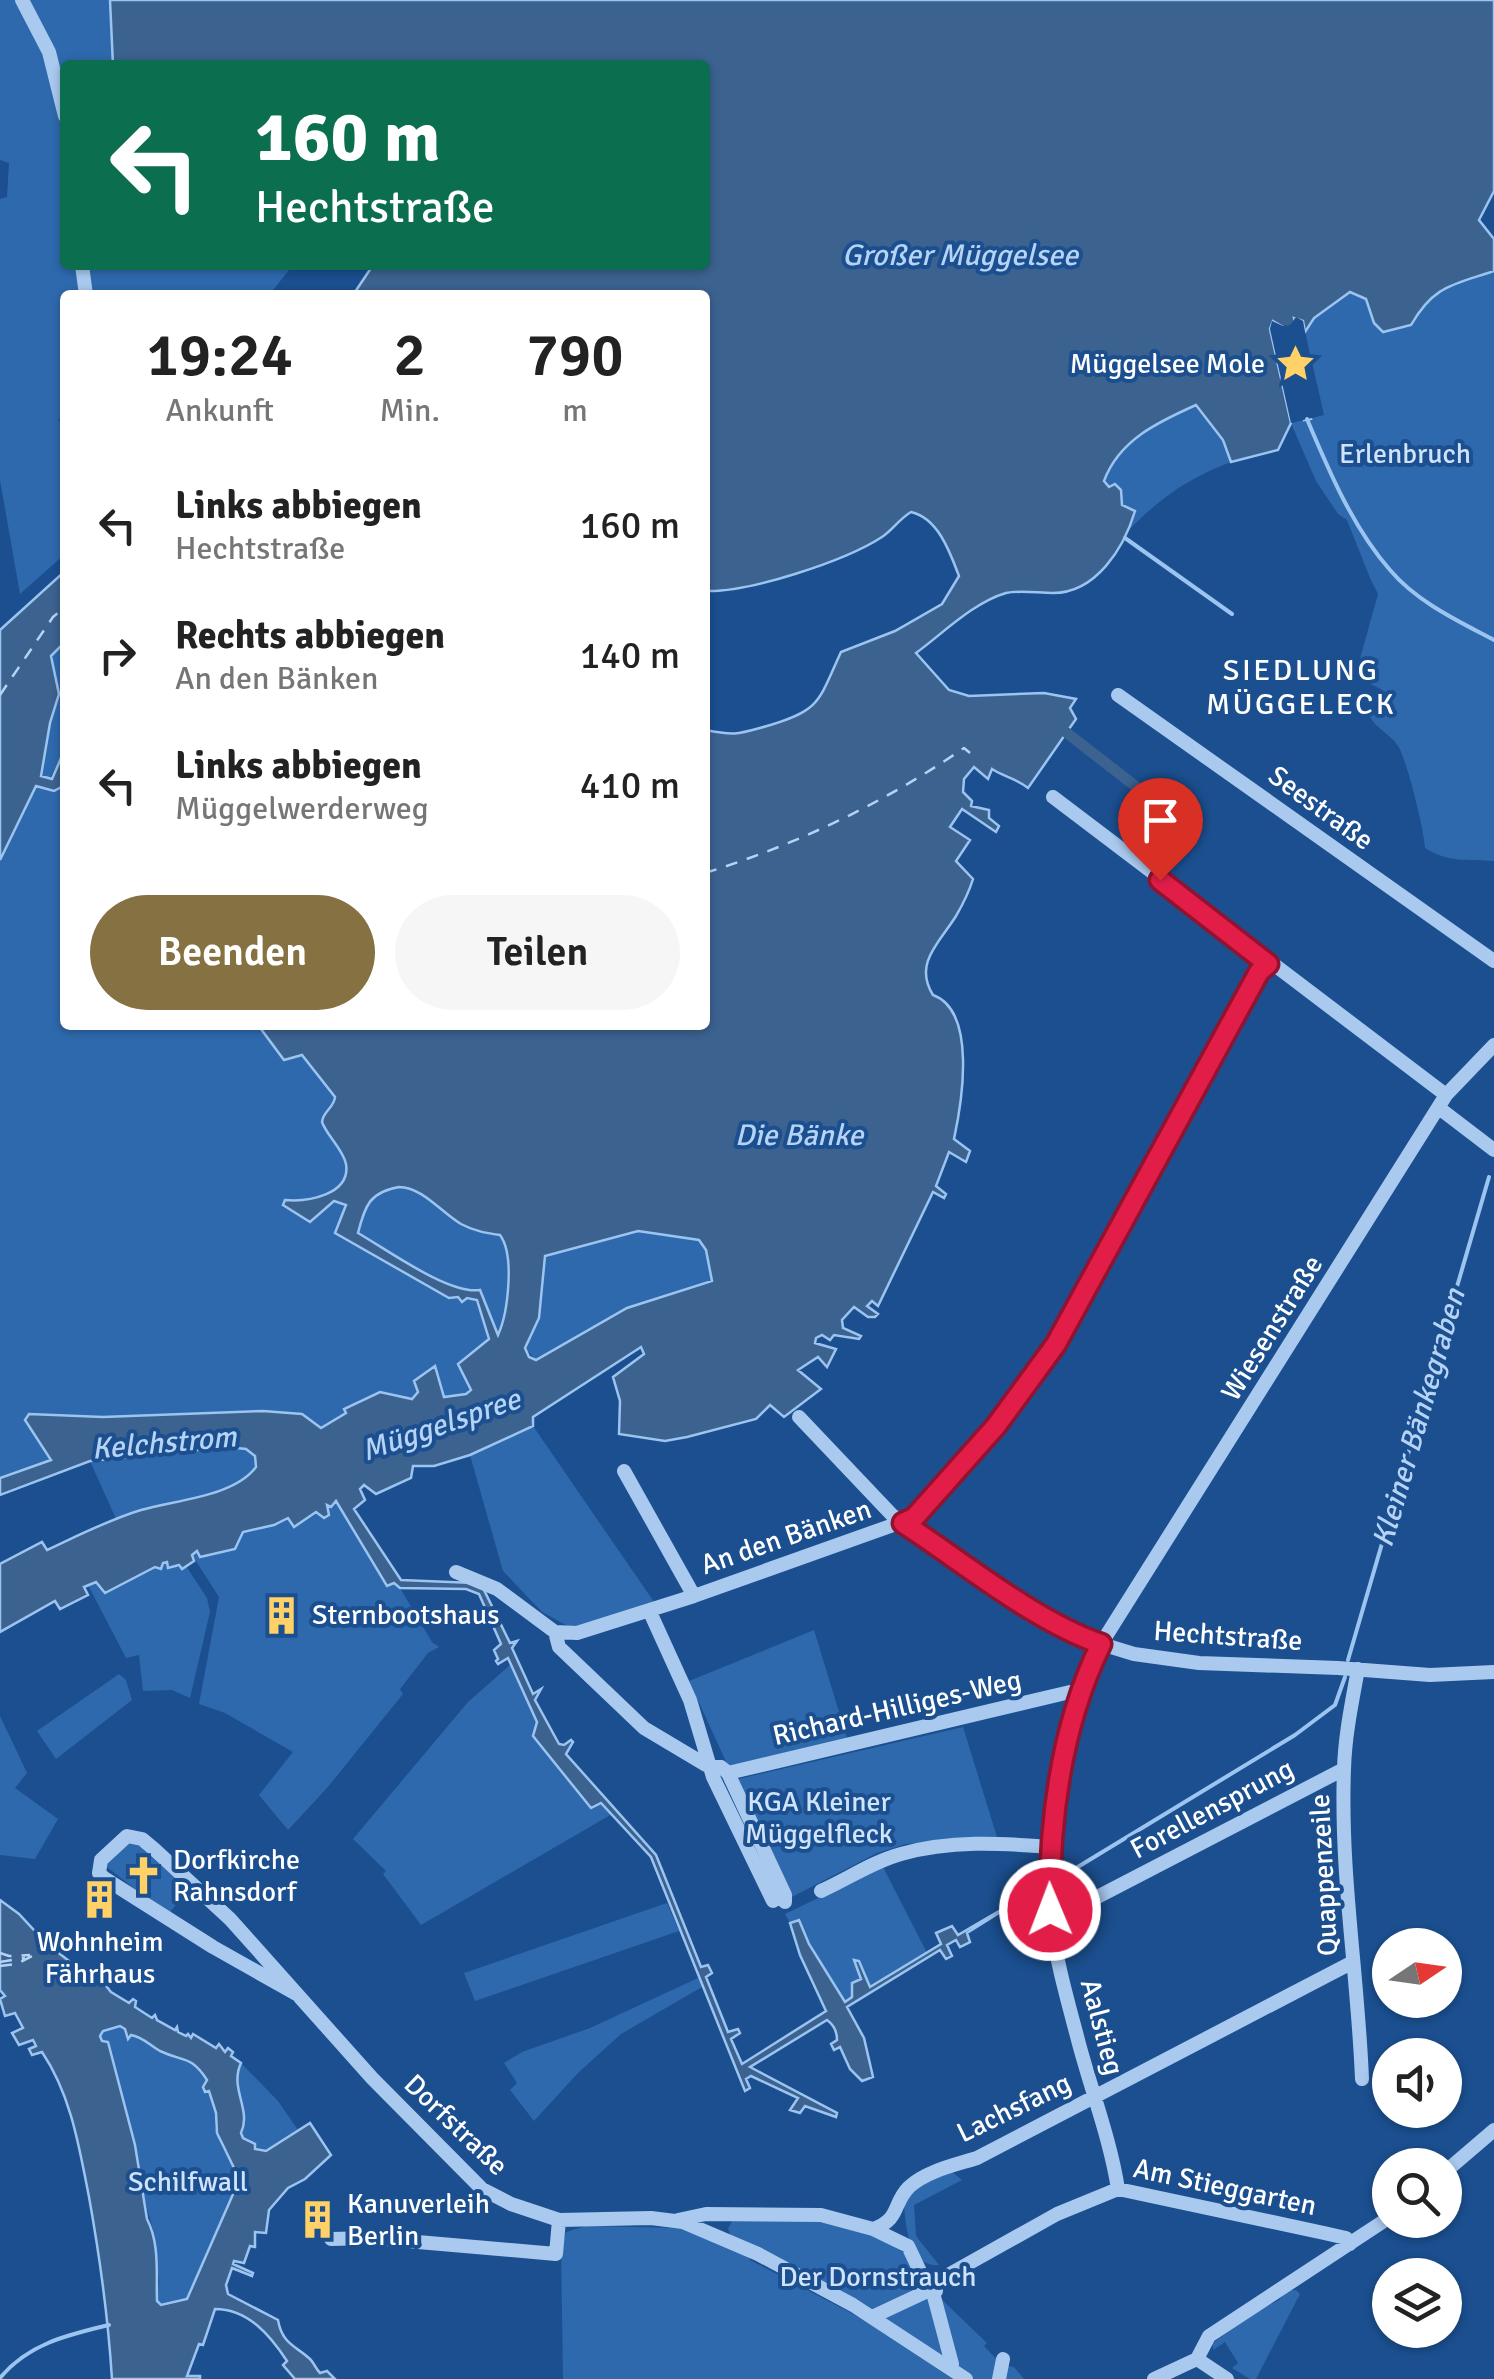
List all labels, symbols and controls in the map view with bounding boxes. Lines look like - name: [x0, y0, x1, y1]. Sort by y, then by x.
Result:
- text: 160 m: [255, 94, 440, 180]
- icon: left: [90, 100, 220, 230]
- text: Hechtstraße: [255, 180, 495, 235]
- water label: Großer Müggelsee: [842, 237, 1080, 274]
- text: 19:24: [146, 319, 293, 393]
- text: 2: [393, 319, 426, 393]
- text: 790: [526, 319, 624, 393]
- place icon: Müggelsee Mole: [1274, 343, 1316, 385]
- place label: Müggelsee Mole: [1070, 347, 1265, 381]
- text: Ankunft: [166, 391, 274, 430]
- text: Min.: [379, 391, 440, 430]
- text: m: [562, 391, 588, 430]
- park label: Erlenbruch: [1339, 437, 1471, 471]
- text: Links abbiegen: [175, 482, 422, 529]
- icon: left: [90, 498, 145, 553]
- text: 160 m: [580, 502, 680, 549]
- text: Hechtstraße: [175, 529, 345, 568]
- text: Rechts abbiegen: [175, 612, 445, 659]
- icon: right: [90, 628, 145, 683]
- text: 140 m: [580, 632, 680, 679]
- district label: SIEDLUNG MÜGGELECK: [1206, 652, 1396, 723]
- text: An den Bänken: [175, 659, 378, 698]
- text: Links abbiegen: [175, 742, 422, 789]
- icon: left: [90, 758, 145, 813]
- street label: Seestraße: [1262, 759, 1380, 857]
- text: 410 m: [580, 762, 680, 809]
- pin: [1118, 778, 1203, 881]
- text: Müggelwerderweg: [175, 789, 429, 828]
- icon: arrive: [1133, 793, 1188, 848]
- button: Beenden: [90, 895, 375, 1010]
- button: Teilen: [395, 895, 680, 1010]
- water label: Die Bänke: [735, 1117, 865, 1154]
- street label: Wiesenstraße: [1214, 1249, 1330, 1407]
- water label: Kleiner Bänkegraben: [1364, 1283, 1474, 1551]
- water label: Müggelspree: [357, 1380, 527, 1469]
- water label: Kelchstrom: [90, 1418, 239, 1468]
- street label: An den Bänken: [696, 1492, 876, 1582]
- building icon: Sternbootshaus: [261, 1594, 303, 1636]
- place label: Sternbootshaus: [312, 1598, 499, 1632]
- street label: Hechtstraße: [1152, 1614, 1304, 1658]
- street label: Richard-Hilliges-Weg: [769, 1663, 1025, 1753]
- street label: Forellensprung: [1125, 1752, 1299, 1866]
- park label: KGA Kleiner Müggelfleck: [745, 1785, 893, 1851]
- street label: Quappenzeile: [1303, 1793, 1345, 1957]
- place label: Dorfkirche Rahnsdorf: [173, 1843, 300, 1909]
- church icon: Dorfkirche Rahnsdorf: [122, 1855, 164, 1897]
- position arrow: [998, 1858, 1102, 1962]
- building icon: Wohnheim Fährhaus: [79, 1879, 121, 1921]
- place label: Wohnheim Fährhaus: [37, 1925, 163, 1991]
- north arrow: [1372, 1928, 1462, 2018]
- map controls: [1372, 1928, 1462, 2348]
- street label: Aalstieg: [1073, 1975, 1131, 2079]
- button: sound: [1372, 2038, 1462, 2128]
- street label: Lachsfang: [951, 2066, 1077, 2150]
- street label: Dorfstraße: [397, 2067, 515, 2183]
- button: search: [1372, 2148, 1462, 2238]
- street label: Am Stieggarten: [1130, 2151, 1320, 2223]
- park label: Schilfwall: [128, 2165, 248, 2199]
- place label: Kanuverleih Berlin: [347, 2187, 490, 2253]
- building icon: Kanuverleih Berlin: [296, 2199, 338, 2241]
- button: layers: [1372, 2258, 1462, 2348]
- park label: Der Dornstrauch: [780, 2260, 976, 2294]

